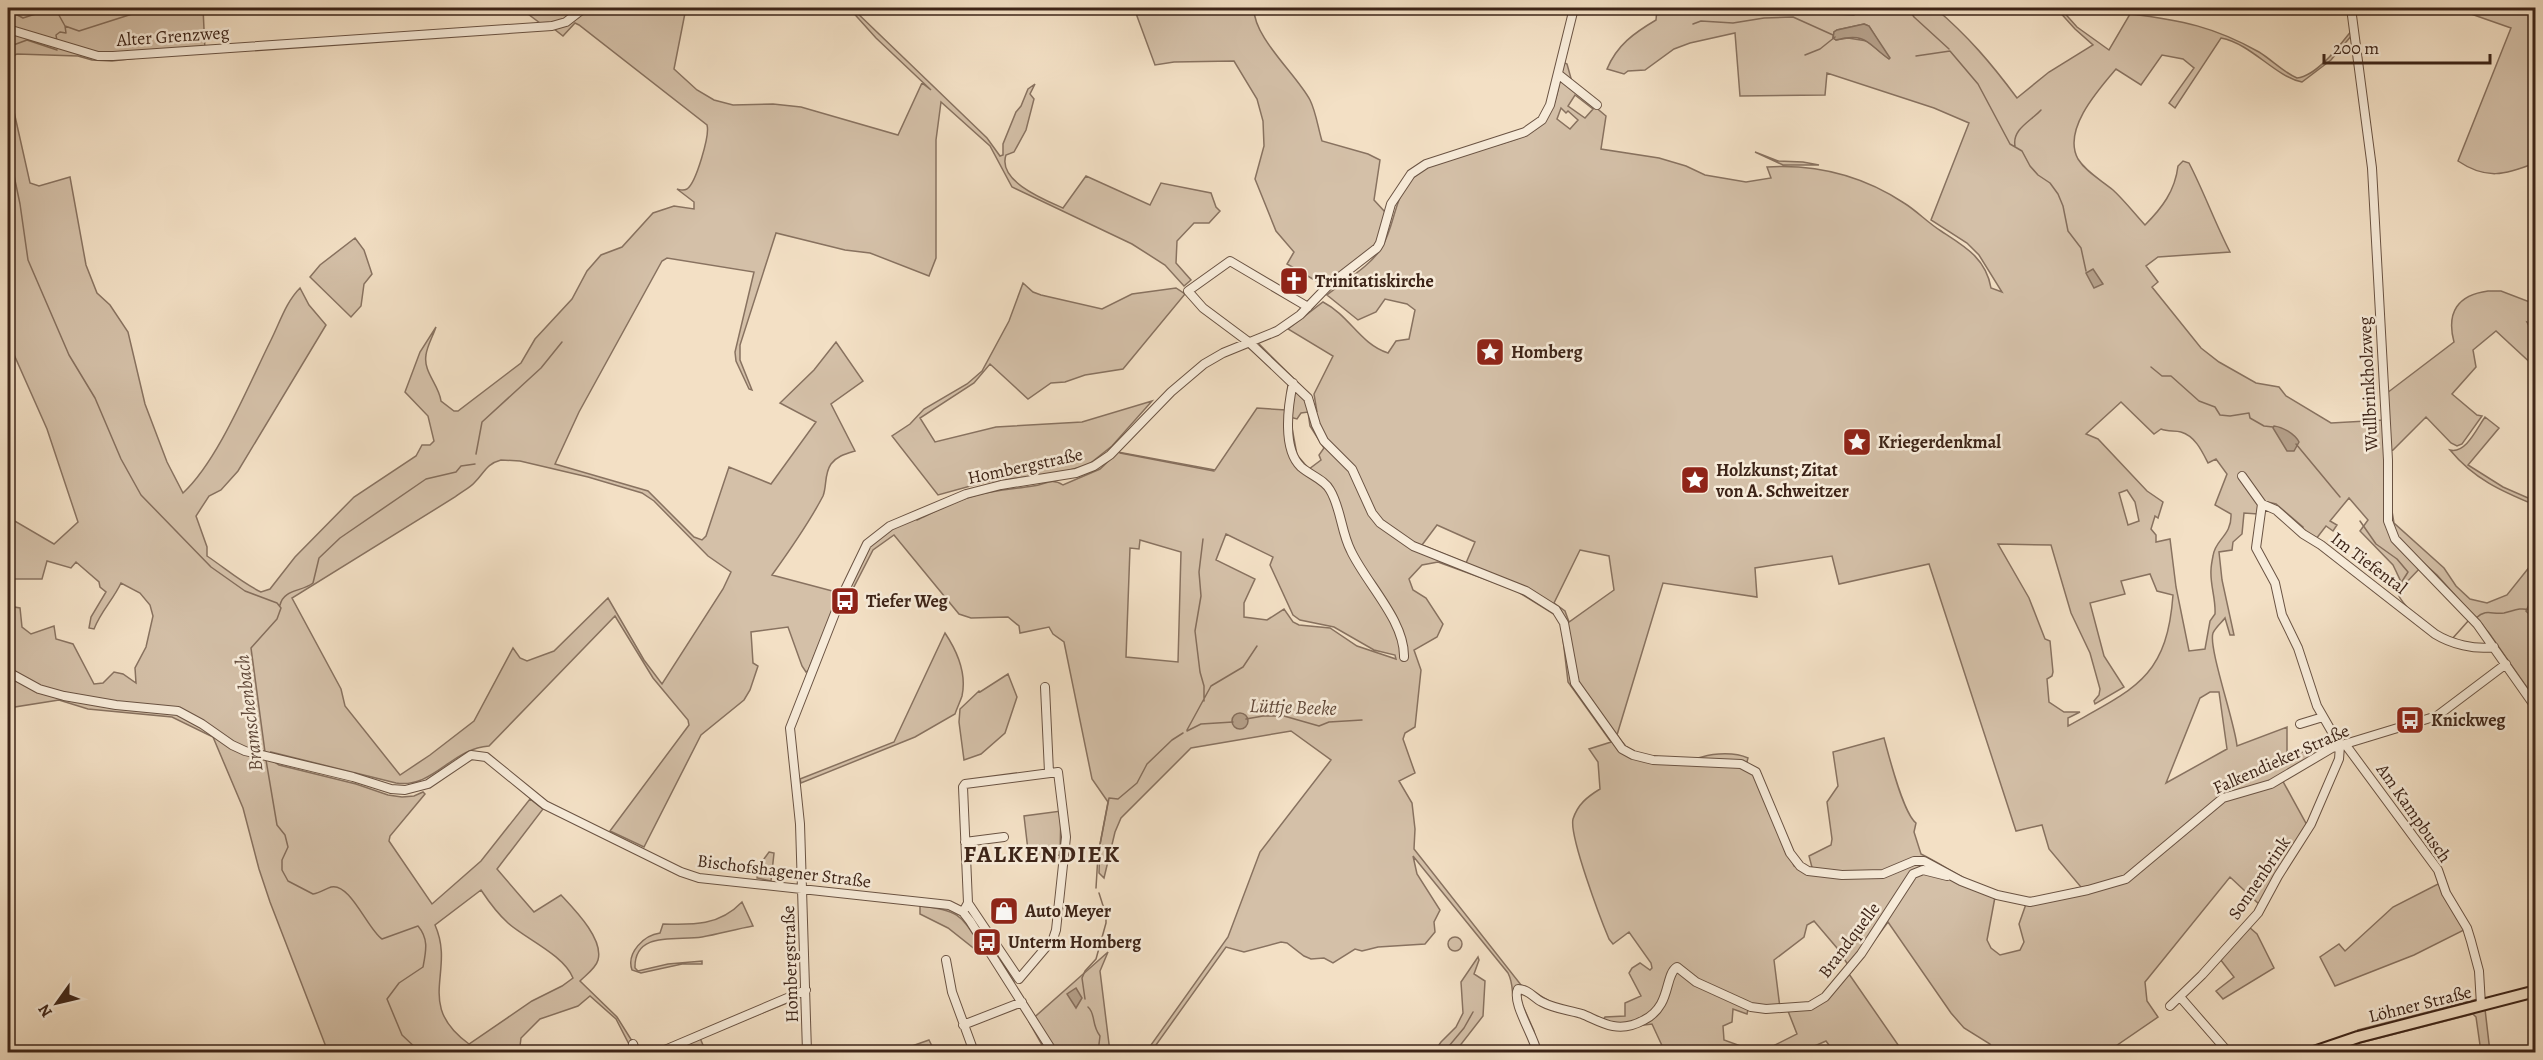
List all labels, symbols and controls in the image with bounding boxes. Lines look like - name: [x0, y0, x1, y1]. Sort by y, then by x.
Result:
- street label: Alter Grenzweg: [115, 20, 230, 52]
- scale bar: [2324, 27, 2490, 65]
- text: 200 m: [2333, 36, 2379, 60]
- church icon: Trinitatiskirche: [1278, 265, 1310, 297]
- place label: Trinitatiskirche: [1315, 269, 1434, 293]
- street label: Wullbrinkholzweg: [2352, 316, 2384, 453]
- place icon: Homberg: [1474, 336, 1506, 368]
- place label: Homberg: [1511, 340, 1583, 364]
- place icon: Kriegerdenkmal: [1841, 426, 1873, 458]
- place label: Kriegerdenkmal: [1878, 430, 2001, 454]
- street label: Hombergstraße: [965, 442, 1085, 490]
- place label: Holzkunst; Zitat von A. Schweitzer: [1715, 458, 1849, 503]
- place icon: Holzkunst; Zitat von A. Schweitzer: [1679, 464, 1711, 496]
- street label: Im Tiefental: [2326, 526, 2412, 600]
- bus stop icon: Tiefer Weg: [829, 585, 861, 617]
- place label: Tiefer Weg: [866, 589, 949, 613]
- water label: Bramschenbach: [228, 653, 270, 773]
- water label: Lüttje Beeke: [1249, 692, 1337, 722]
- bus stop icon: Knickweg: [2394, 704, 2426, 736]
- place label: Knickweg: [2431, 708, 2506, 732]
- street label: Falkendieker Straße: [2209, 718, 2353, 800]
- street label: Am Kampbusch: [2370, 758, 2457, 868]
- street label: Sonnenbrink: [2222, 832, 2296, 924]
- district label: FALKENDIEK: [963, 838, 1121, 870]
- street label: Bischofshagener Straße: [696, 848, 872, 894]
- shop icon: Auto Meyer: [988, 895, 1020, 927]
- street label: Brandquelle: [1813, 897, 1885, 983]
- place label: Auto Meyer: [1024, 899, 1112, 923]
- street label: Hombergstraße: [776, 905, 804, 1023]
- bus stop icon: Unterm Homberg: [971, 926, 1003, 958]
- place label: Unterm Homberg: [1008, 930, 1142, 954]
- north arrow: [27, 973, 87, 1033]
- street label: Löhner Straße: [2366, 980, 2474, 1028]
- text: N: [33, 1000, 58, 1022]

